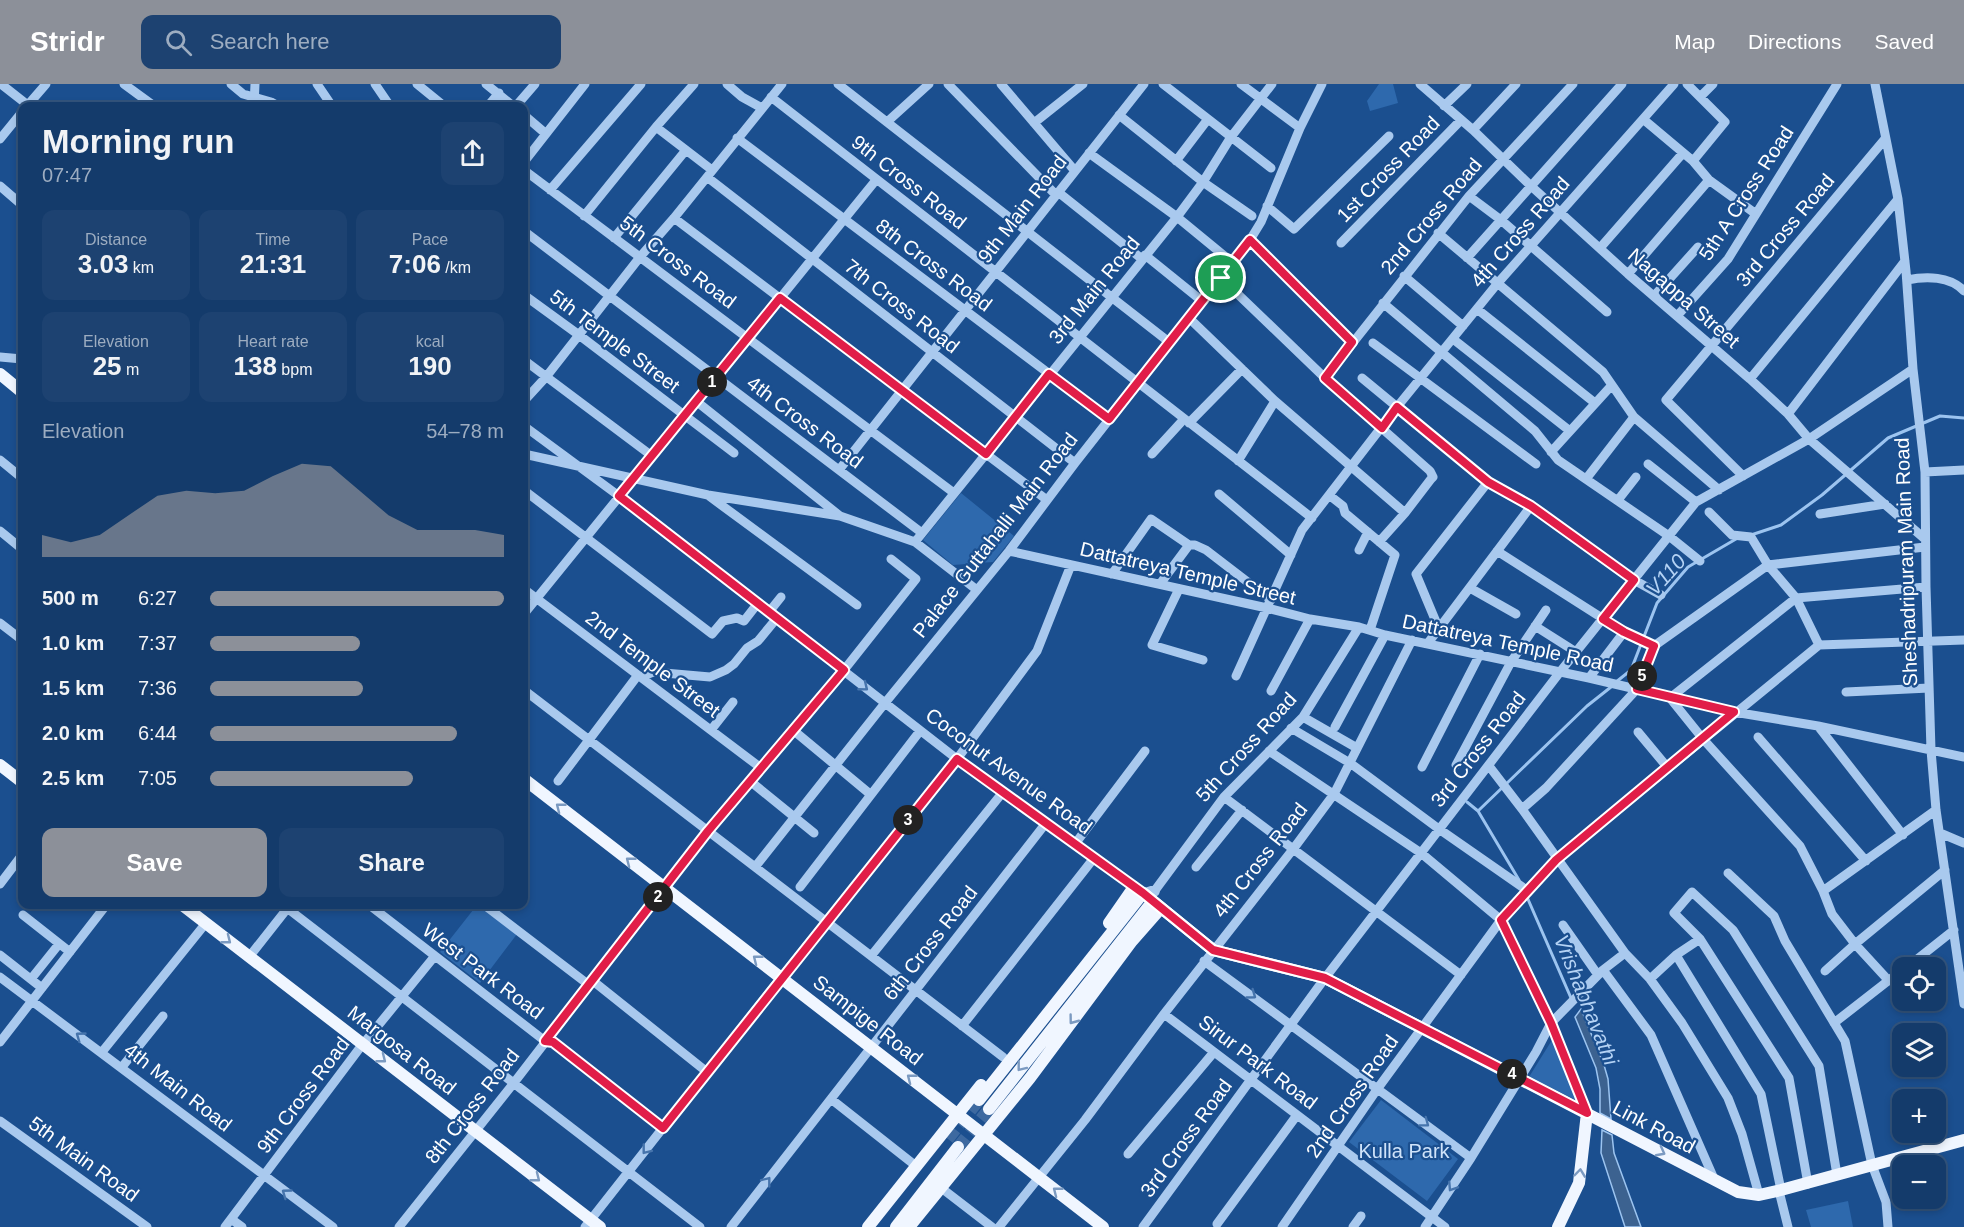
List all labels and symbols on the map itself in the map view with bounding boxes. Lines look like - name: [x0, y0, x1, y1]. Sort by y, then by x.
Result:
- street label: 1st Cross Road: [1332, 112, 1444, 226]
- street label: 5th A Cross Road: [1694, 122, 1798, 264]
- street label: 9th Cross Road: [847, 131, 971, 233]
- street label: 9th Main Road: [973, 151, 1071, 267]
- street label: 2nd Cross Road: [1376, 154, 1486, 278]
- street label: 3rd Cross Road: [1732, 169, 1838, 291]
- street label: 4th Cross Road: [1466, 172, 1574, 292]
- street label: 5th Cross Road: [616, 211, 740, 313]
- street label: 8th Cross Road: [872, 214, 996, 316]
- street label: 3rd Main Road: [1044, 232, 1144, 348]
- street label: Nagappa Street: [1624, 244, 1744, 353]
- pin: [1195, 252, 1246, 303]
- street label: 7th Cross Road: [840, 255, 964, 357]
- street label: 5th Temple Street: [546, 285, 684, 397]
- pin: 1: [697, 367, 727, 397]
- street label: 4th Cross Road: [743, 371, 867, 473]
- street label: Palace Guttahalli Main Road: [908, 428, 1082, 642]
- street label: Sheshadripuram Main Road: [1891, 437, 1921, 687]
- street label: Dattatreya Temple Street: [1078, 537, 1298, 609]
- water label: V110: [1641, 549, 1690, 600]
- street label: 2nd Temple Street: [582, 606, 725, 722]
- street label: Dattatreya Temple Road: [1400, 610, 1616, 676]
- pin: 5: [1627, 661, 1657, 691]
- one-way arrow: [857, 679, 868, 690]
- street label: 3rd Cross Road: [1426, 687, 1530, 811]
- street label: 5th Cross Road: [1191, 688, 1301, 806]
- street label: Coconut Avenue Road: [922, 703, 1096, 839]
- street label: 4th Cross Road: [1209, 798, 1311, 922]
- one-way arrow: [555, 803, 566, 814]
- pin: 3: [893, 805, 923, 835]
- one-way arrow: [626, 858, 637, 869]
- street label: 6th Cross Road: [879, 881, 981, 1005]
- pin: 2: [643, 882, 673, 912]
- street label: West Park Road: [418, 919, 548, 1023]
- water label: Vrishabhavathi: [1550, 931, 1624, 1070]
- one-way arrow: [221, 933, 232, 944]
- one-way arrow: [752, 956, 763, 967]
- street label: Sampige Road: [809, 971, 927, 1069]
- one-way arrow: [1245, 988, 1256, 999]
- street label: Margosa Road: [344, 1001, 460, 1099]
- street label: Sirur Park Road: [1195, 1010, 1321, 1114]
- one-way arrow: [1069, 1013, 1080, 1024]
- street label: 2nd Cross Road: [1302, 1030, 1402, 1162]
- one-way arrow: [76, 1032, 87, 1043]
- street label: 9th Cross Road: [252, 1033, 354, 1157]
- street label: 4th Main Road: [120, 1038, 236, 1136]
- street label: 8th Cross Road: [421, 1044, 523, 1168]
- one-way arrow: [375, 1052, 386, 1063]
- pin: 4: [1497, 1059, 1527, 1089]
- one-way arrow: [1018, 1061, 1029, 1072]
- one-way arrow: [907, 1075, 918, 1086]
- street label: 3rd Cross Road: [1136, 1075, 1236, 1201]
- street label: Link Road: [1609, 1096, 1699, 1158]
- street label: 5th Main Road: [25, 1112, 143, 1206]
- one-way arrow: [1418, 1116, 1429, 1127]
- park label: Kulla Park: [1358, 1140, 1451, 1162]
- one-way arrow: [642, 1143, 653, 1154]
- one-way arrow: [1655, 1145, 1665, 1156]
- one-way arrow: [1573, 1169, 1586, 1178]
- one-way arrow: [530, 1171, 541, 1182]
- one-way arrow: [760, 1177, 771, 1188]
- one-way arrow: [1448, 1181, 1459, 1192]
- one-way arrow: [1053, 1188, 1064, 1199]
- one-way arrow: [281, 1189, 292, 1200]

